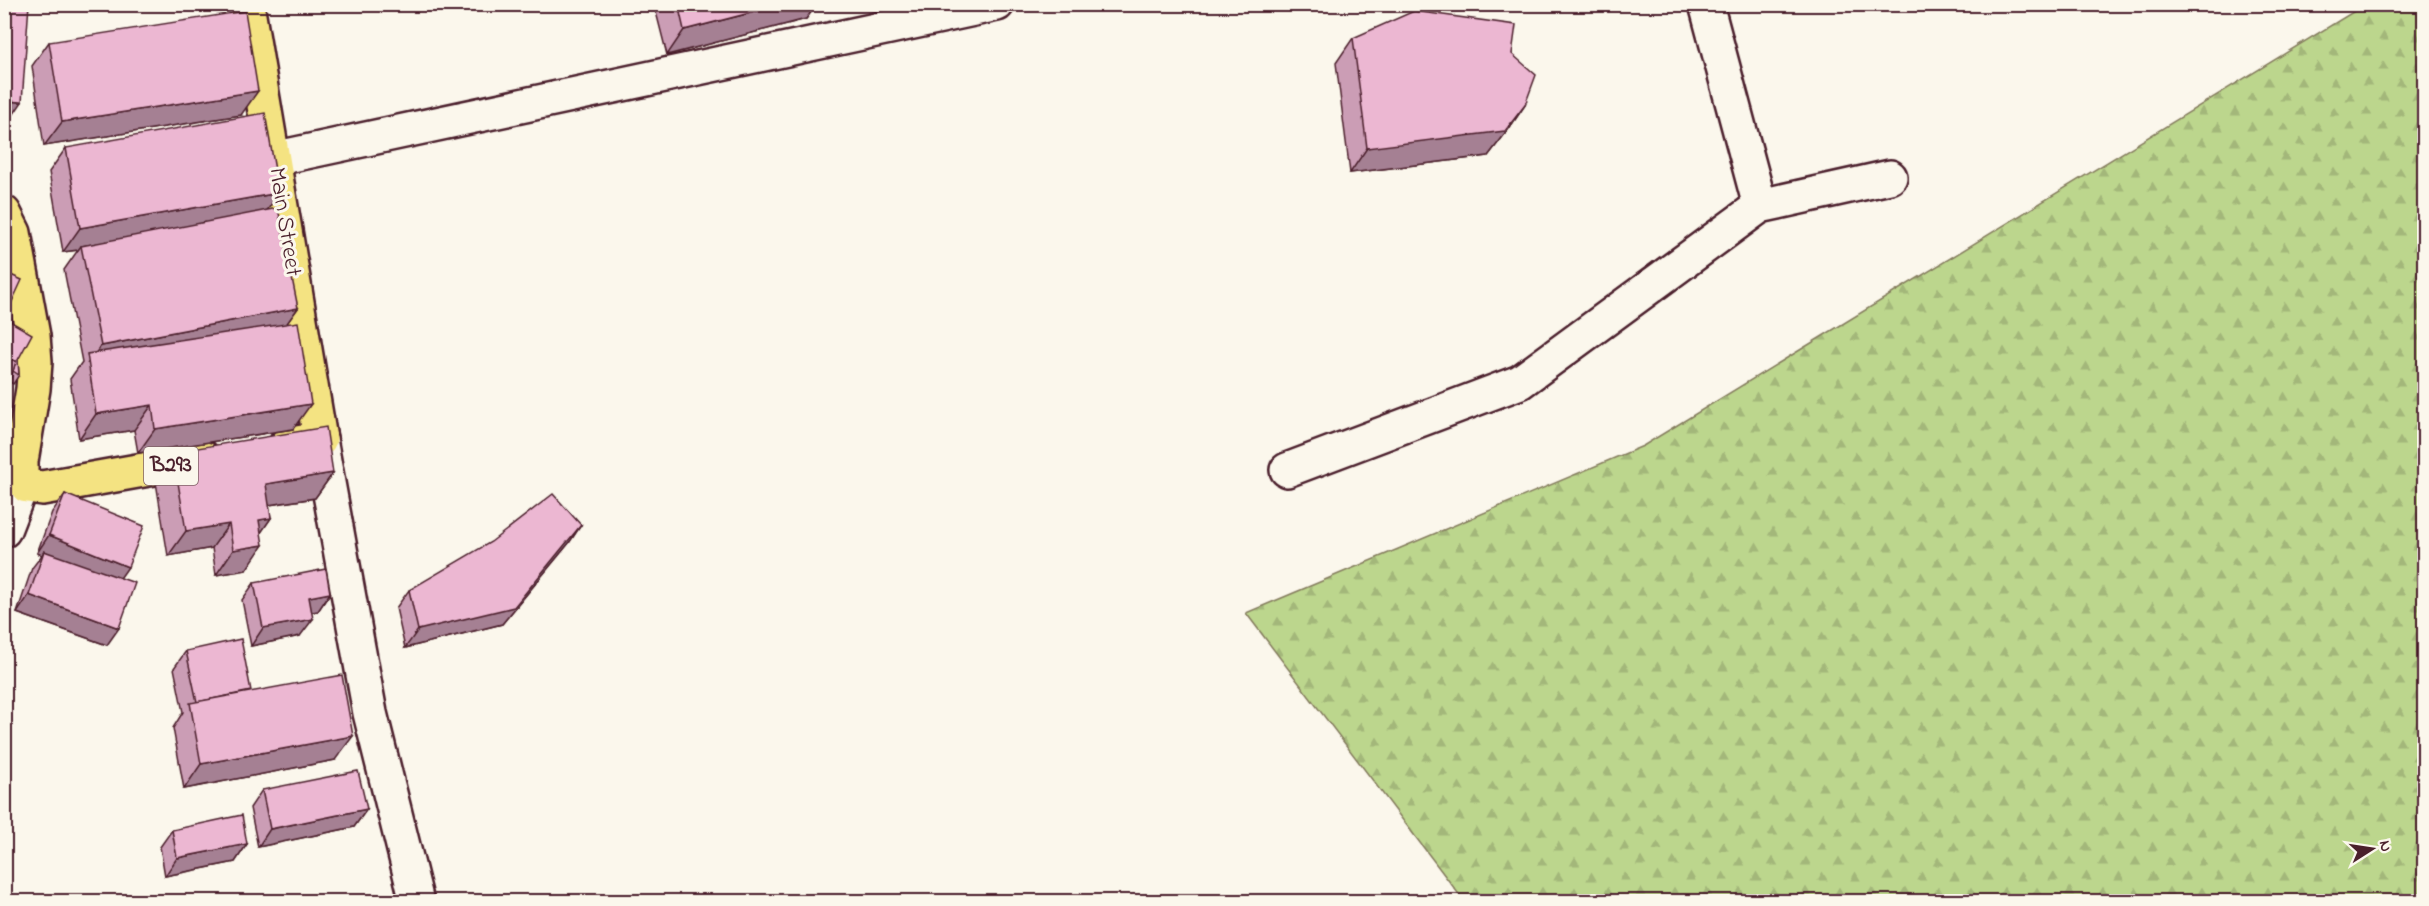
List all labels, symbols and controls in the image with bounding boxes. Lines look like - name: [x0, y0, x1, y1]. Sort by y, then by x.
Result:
- street label: Main Street: [258, 165, 310, 279]
- road number: B293: [144, 447, 198, 485]
- north arrow: [2342, 819, 2402, 879]
- text: N: [2372, 839, 2398, 854]

